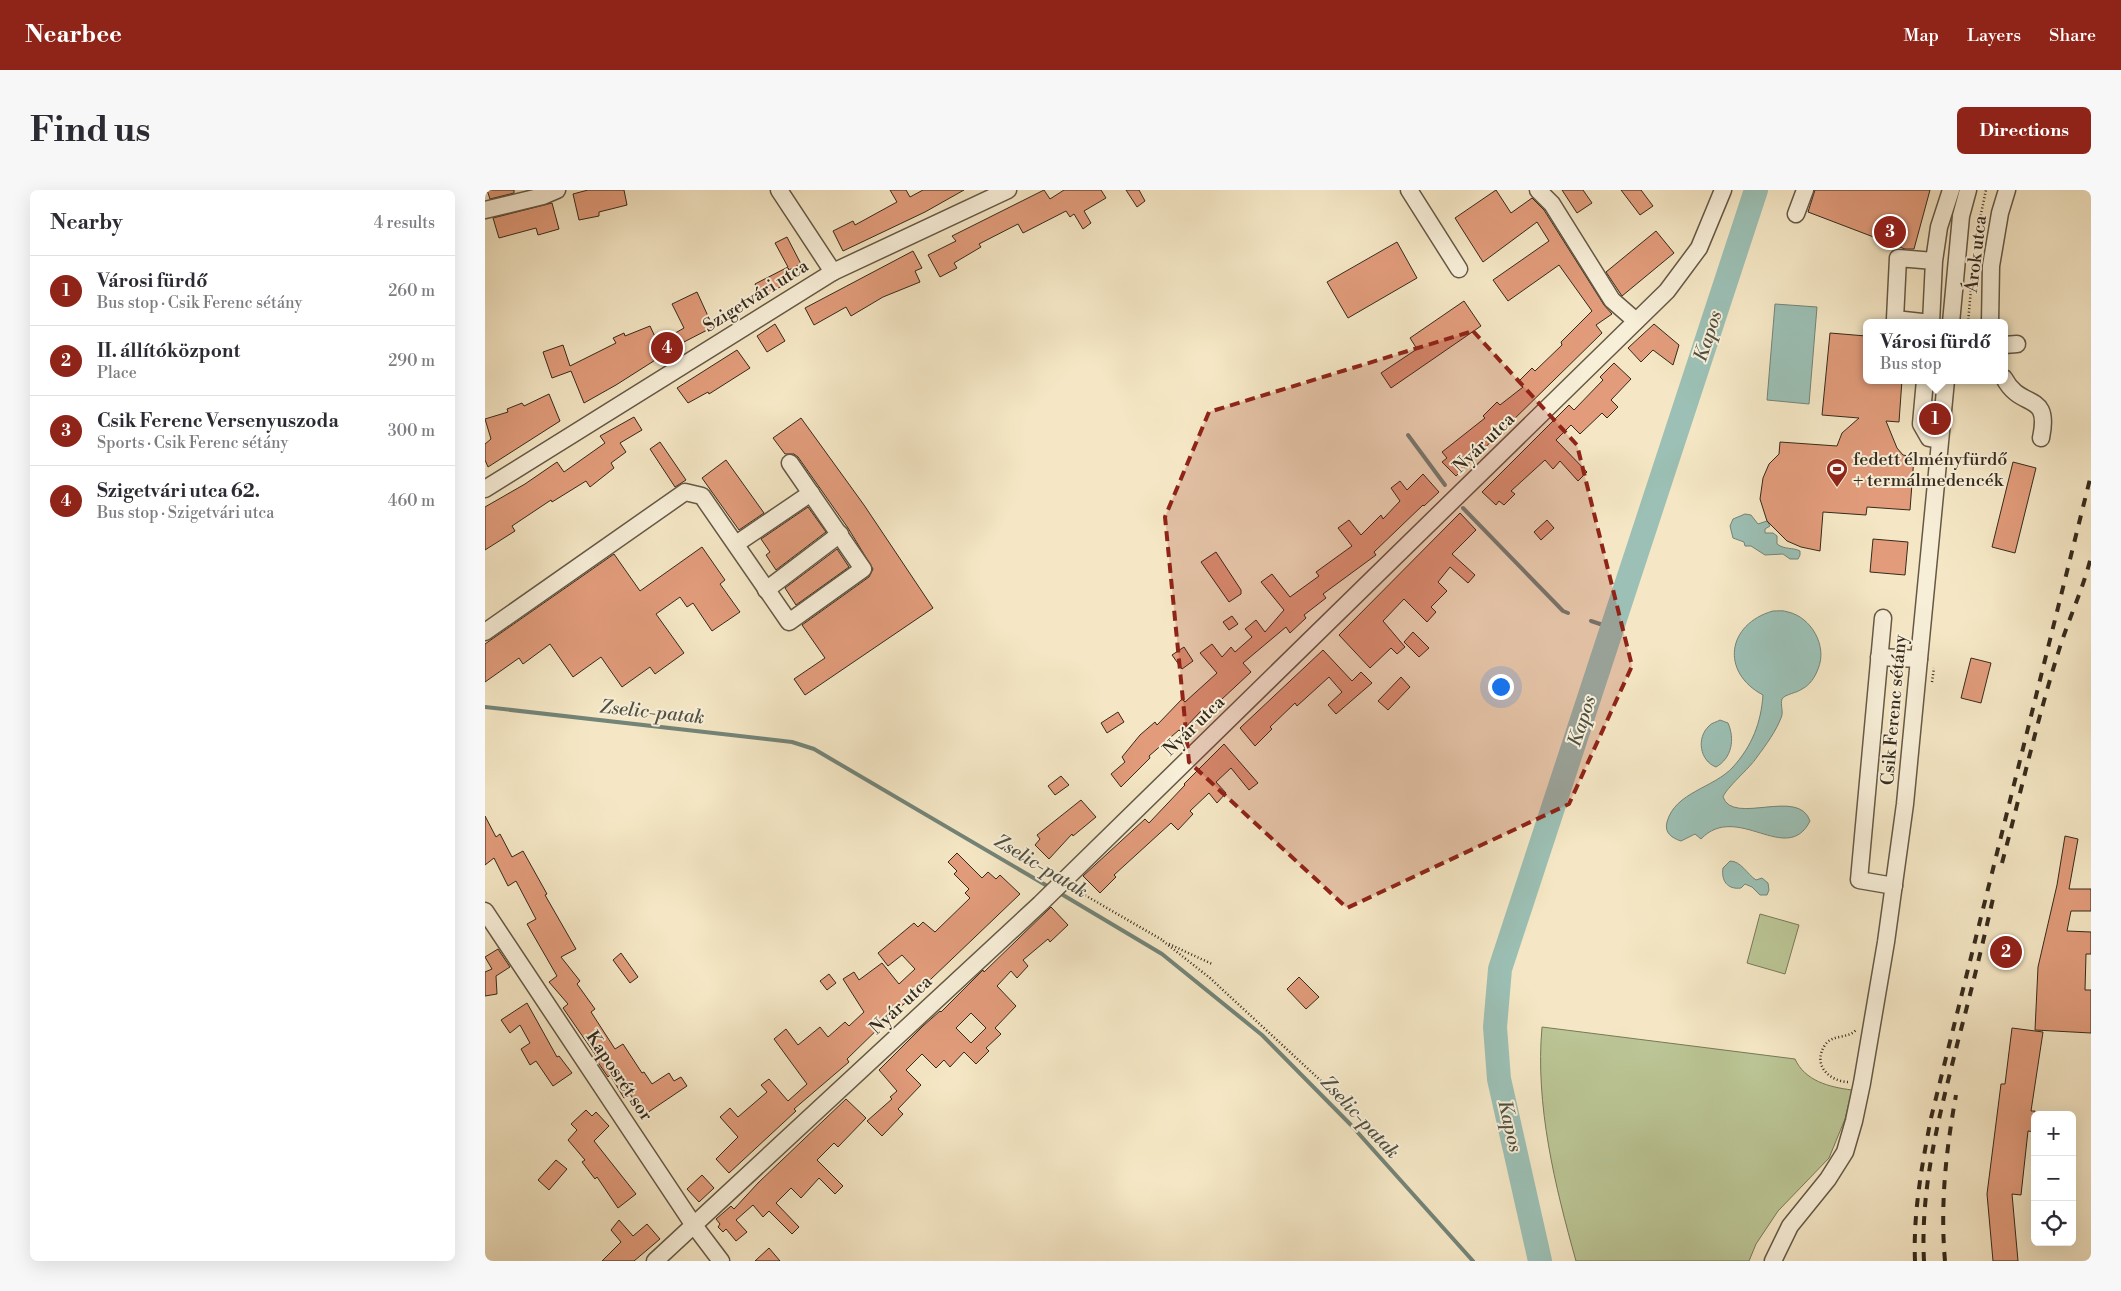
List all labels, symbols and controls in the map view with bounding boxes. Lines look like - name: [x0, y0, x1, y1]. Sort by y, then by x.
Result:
- text: Nearbee: [25, 20, 122, 50]
- text: Map: [1904, 24, 1939, 47]
- text: Layers: [1967, 24, 2021, 47]
- text: Share: [2049, 24, 2096, 47]
- button: Directions: [1957, 107, 2091, 154]
- text: Find us: [30, 109, 150, 152]
- text: Nearby: [50, 210, 123, 236]
- text: 4 results: [374, 213, 435, 233]
- pin: 3: [1874, 213, 1906, 251]
- street label: Árok utca: [1960, 213, 1992, 295]
- street label: Szigetvári utca: [699, 254, 814, 338]
- text: Városi fürdő: [97, 269, 207, 293]
- text: 1: [62, 281, 70, 301]
- text: 260 m: [388, 281, 435, 301]
- text: Bus stop · Csik Ferenc sétány: [97, 293, 302, 313]
- water label: Kapos: [1689, 307, 1727, 365]
- popup: [1863, 319, 2008, 384]
- pin: 4: [651, 329, 683, 367]
- text: Városi fürdő: [1880, 330, 1991, 354]
- text: II. állítóközpont: [97, 339, 240, 363]
- text: 2: [61, 351, 71, 371]
- text: 290 m: [388, 351, 435, 371]
- text: Bus stop: [1880, 354, 1942, 374]
- text: Place: [97, 363, 137, 383]
- pin: 1: [1919, 400, 1951, 438]
- street label: Nyár utca: [1448, 407, 1520, 478]
- text: Csik Ferenc Versenyuszoda: [97, 409, 339, 433]
- text: 3: [61, 421, 71, 441]
- text: 300 m: [388, 421, 435, 441]
- text: Sports · Csik Ferenc sétány: [97, 433, 288, 453]
- place label: fedett élményfürdő + termálmedencék: [1853, 448, 2007, 492]
- sports icon: fedett élményfürdő + termálmedencék: [1825, 457, 1849, 488]
- text: Szigetvári utca 62.: [97, 479, 260, 503]
- text: 4: [61, 491, 71, 511]
- text: 460 m: [388, 491, 435, 511]
- text: Bus stop · Szigetvári utca: [97, 503, 274, 523]
- street label: Csik Ferenc sétány: [1876, 633, 1912, 786]
- your location: [1488, 674, 1514, 700]
- street label: Nyár utca: [1158, 690, 1230, 761]
- water label: Kapos: [1563, 692, 1601, 750]
- water label: Zselic-patak: [599, 695, 705, 729]
- water label: Zselic-patak: [990, 829, 1092, 903]
- pin: 2: [1990, 933, 2022, 971]
- street label: Nyár utca: [865, 970, 938, 1040]
- street label: Kaposrét sor: [580, 1026, 658, 1126]
- water label: Zselic-patak: [1315, 1070, 1405, 1164]
- water label: Kapos: [1492, 1098, 1528, 1154]
- map controls: [2031, 1111, 2076, 1246]
- button: +: [2031, 1111, 2076, 1156]
- button: −: [2031, 1156, 2076, 1201]
- button: locate: [2031, 1201, 2076, 1246]

